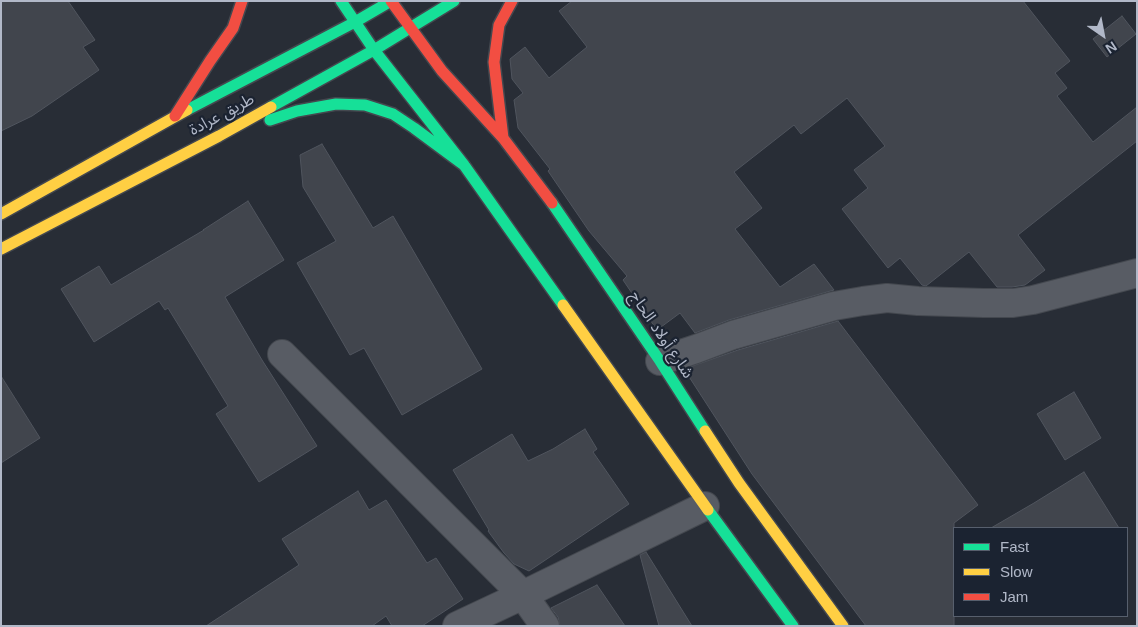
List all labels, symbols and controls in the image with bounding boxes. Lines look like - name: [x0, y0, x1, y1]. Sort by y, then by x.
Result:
- north arrow: [1078, 10, 1128, 60]
- text: N: [1103, 38, 1120, 57]
- street label: طريق عرادة: [186, 90, 258, 140]
- street label: شارع أولاد الحاج: [625, 288, 697, 382]
- legend: [953, 527, 1128, 617]
- text: Fast: [1000, 538, 1029, 555]
- text: Slow: [1000, 563, 1033, 580]
- text: Jam: [1000, 588, 1028, 605]

